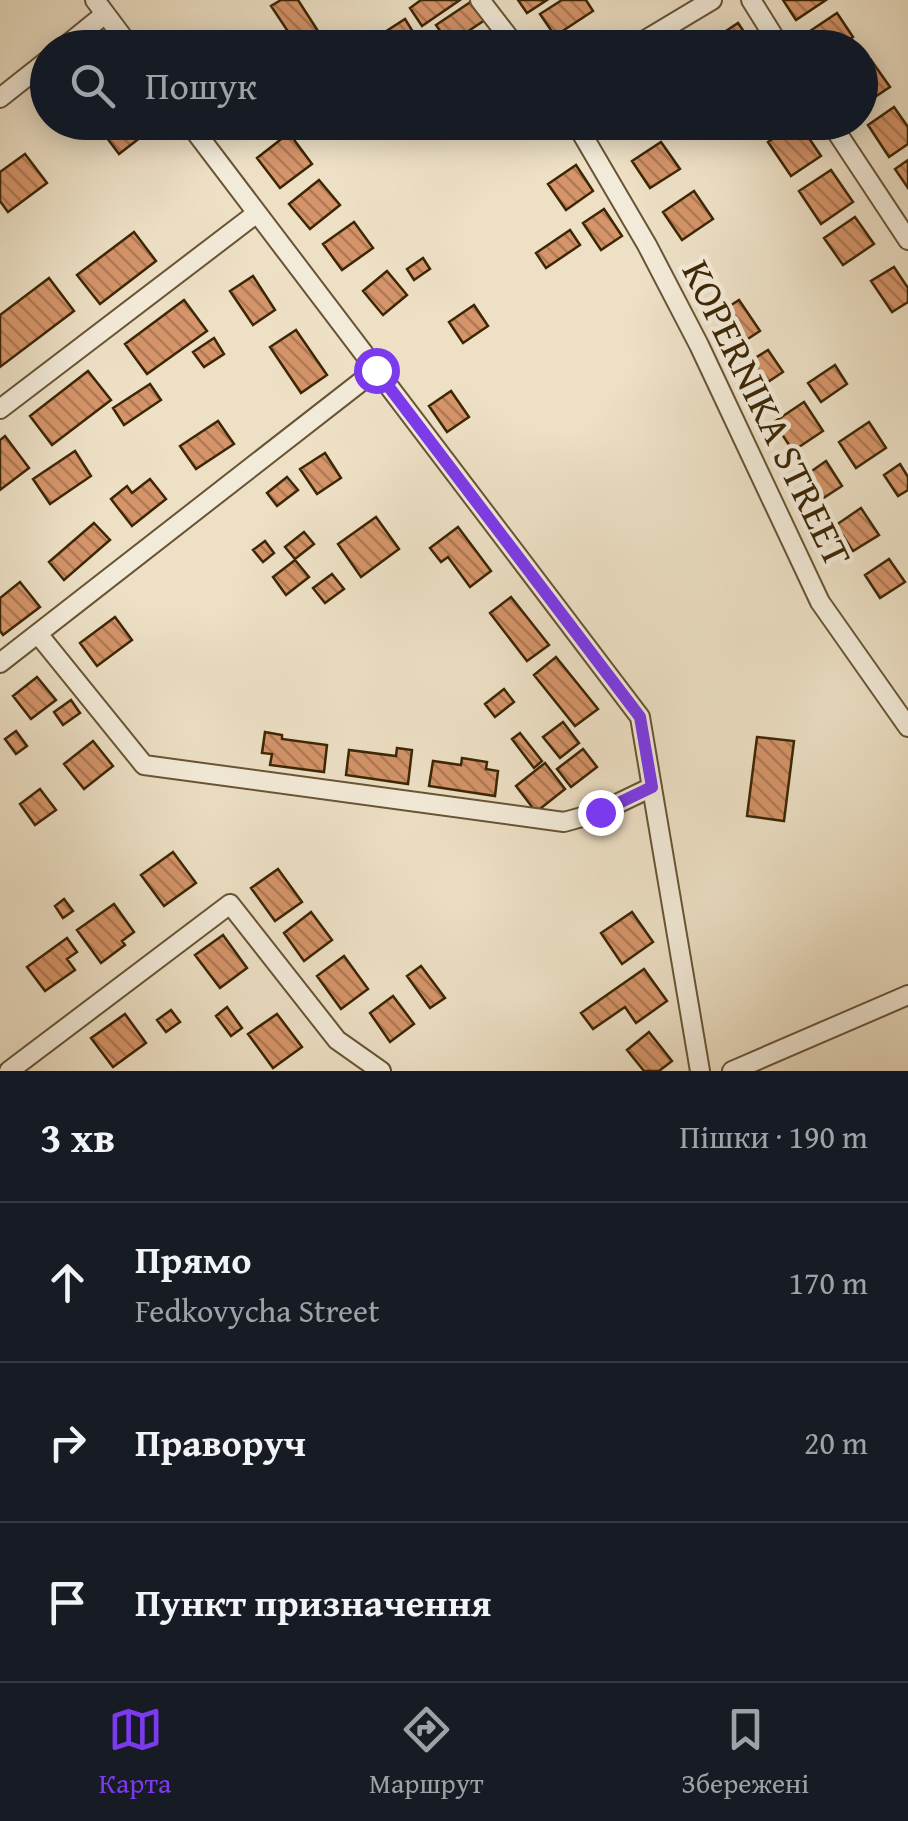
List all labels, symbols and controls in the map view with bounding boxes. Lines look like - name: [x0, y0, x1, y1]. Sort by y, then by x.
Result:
- search box: [30, 30, 878, 140]
- text: Пошук: [145, 57, 257, 113]
- icon: search: [65, 58, 120, 113]
- street label: KOPERNIKA STREET: [668, 250, 868, 576]
- route start: [354, 348, 400, 394]
- route end: [578, 790, 624, 836]
- text: 3 хв: [40, 1106, 115, 1167]
- text: Пішки · 190 m: [680, 1113, 868, 1160]
- text: Прямо: [135, 1231, 251, 1287]
- icon: ahead: [40, 1255, 95, 1310]
- text: 170 m: [789, 1259, 868, 1306]
- text: Fedkovycha Street: [135, 1287, 379, 1334]
- text: Праворуч: [135, 1414, 306, 1470]
- icon: right: [40, 1415, 95, 1470]
- text: 20 m: [804, 1419, 868, 1466]
- text: Пункт призначення: [135, 1574, 491, 1630]
- icon: arrive: [40, 1575, 95, 1630]
- tab: Карта: [99, 1702, 171, 1803]
- tab: Маршрут: [369, 1702, 484, 1803]
- tab: Збережені: [681, 1702, 809, 1803]

